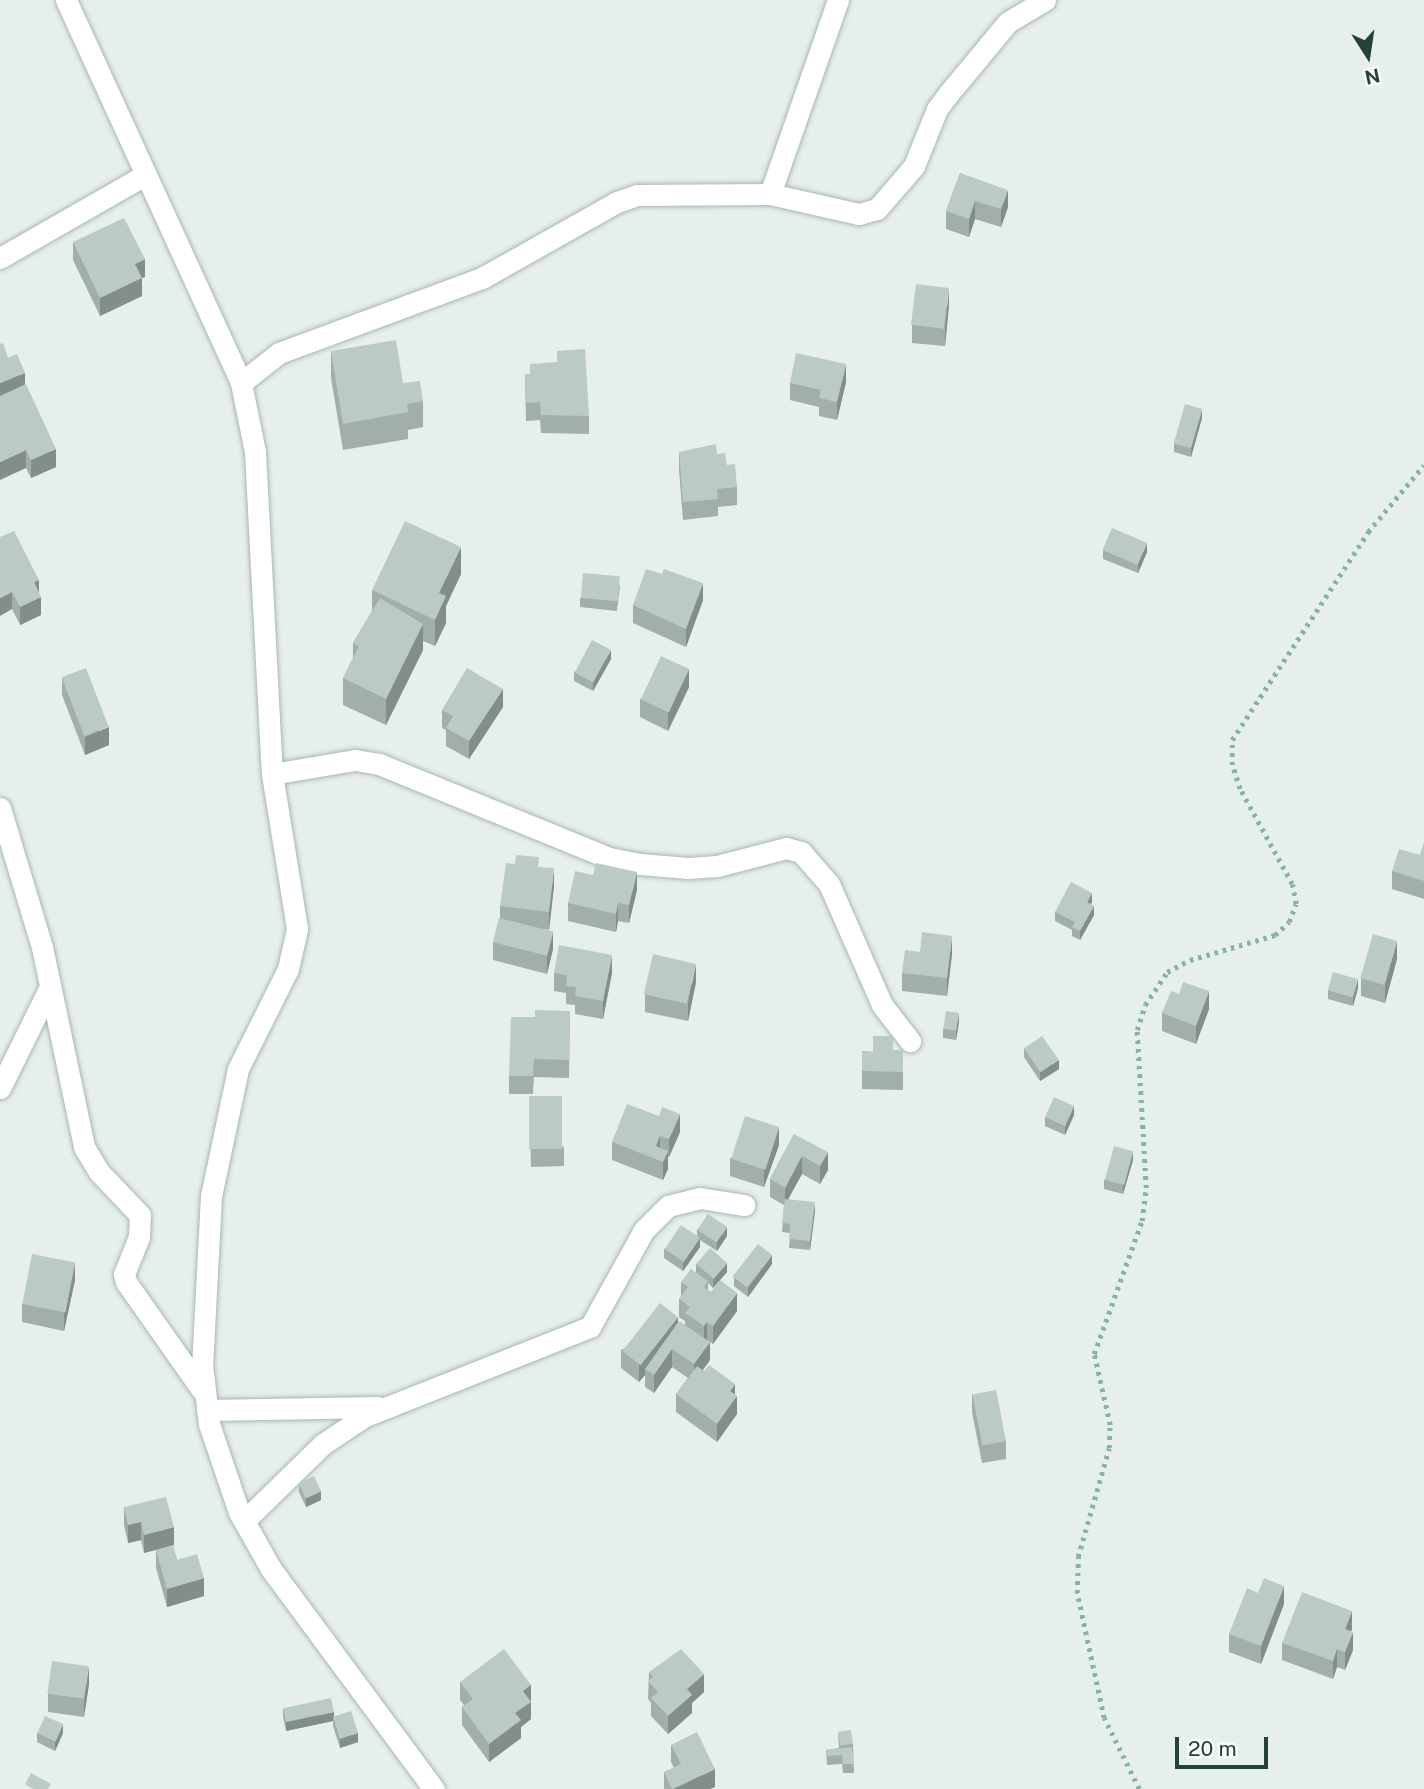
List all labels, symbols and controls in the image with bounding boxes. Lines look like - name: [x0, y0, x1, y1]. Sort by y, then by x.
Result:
- north arrow: [1333, 21, 1403, 91]
- text: N: [1363, 64, 1382, 89]
- scale bar: [1179, 1722, 1272, 1766]
- text: 20 m: [1188, 1736, 1237, 1761]

